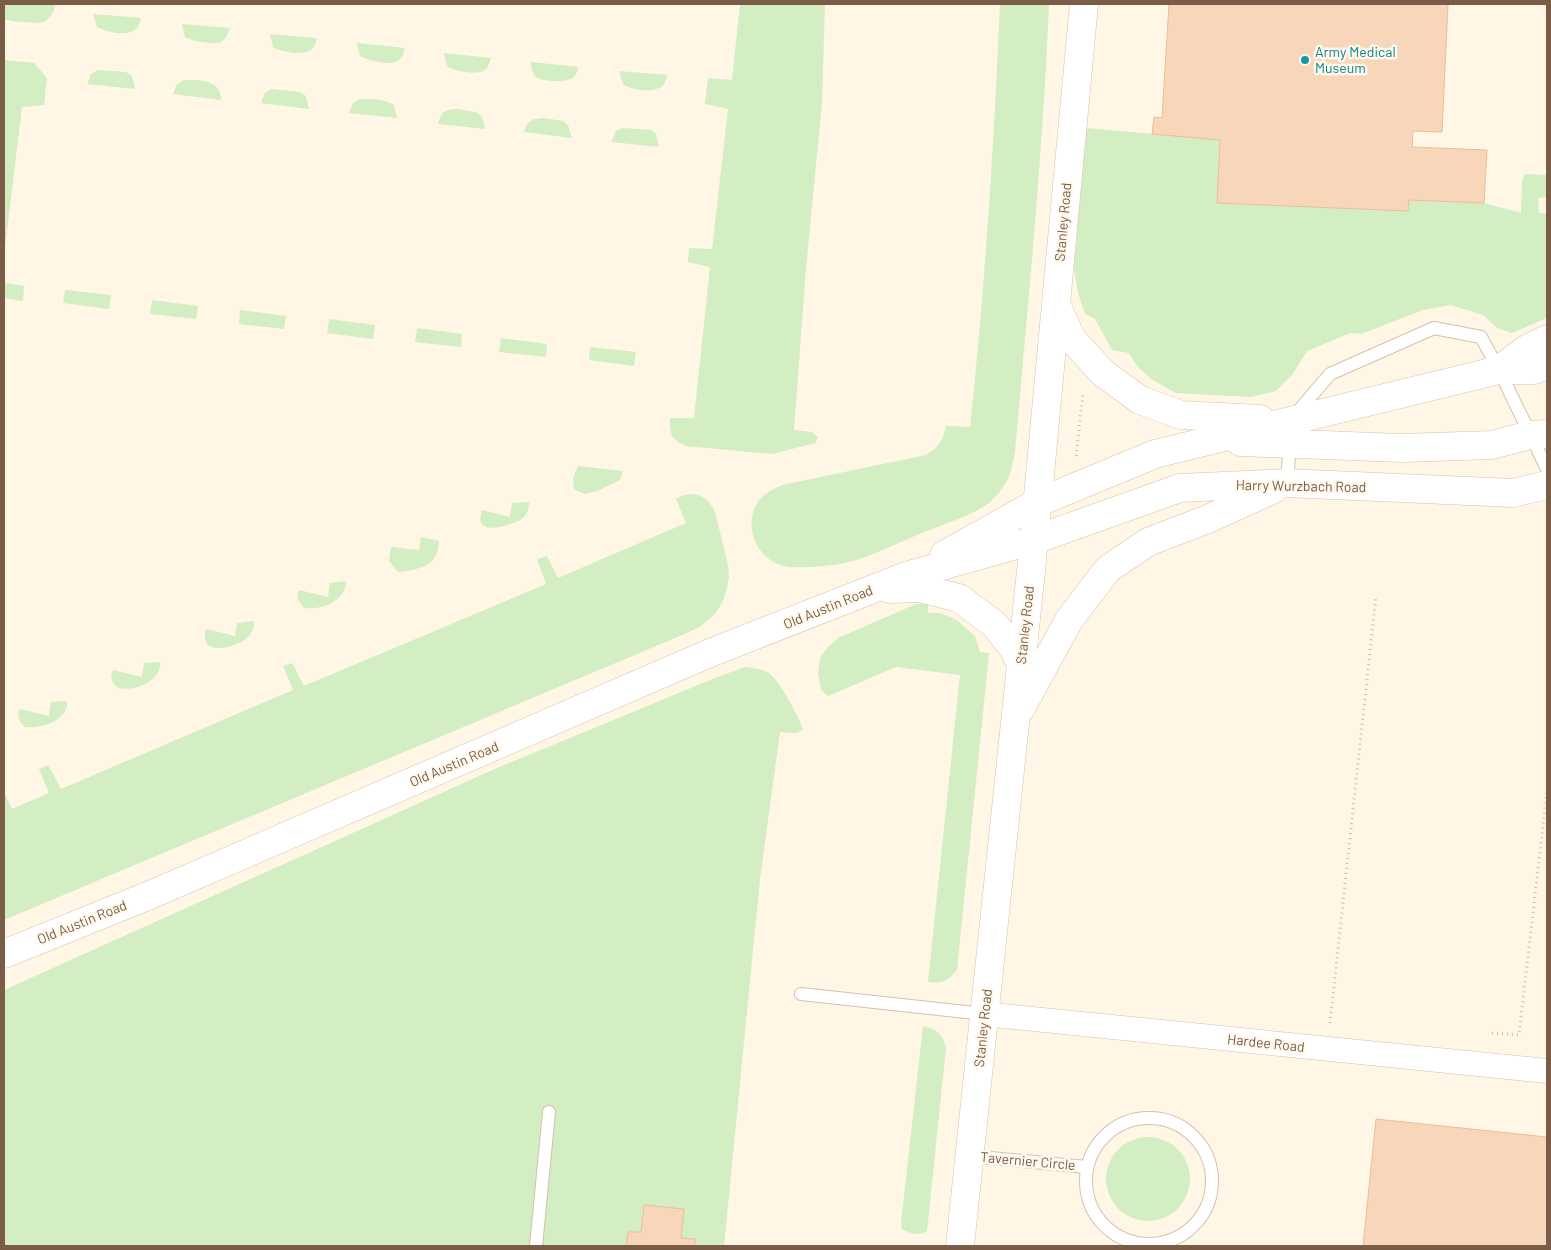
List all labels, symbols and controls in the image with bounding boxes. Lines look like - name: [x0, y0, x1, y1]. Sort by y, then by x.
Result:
- place label: Army Medical Museum: [1315, 43, 1396, 76]
- marker: Army Medical Museum: [1299, 54, 1311, 66]
- street label: Stanley Road: [1051, 182, 1074, 262]
- street label: Harry Wurzbach Road: [1236, 476, 1366, 495]
- street label: Old Austin Road: [781, 581, 875, 632]
- street label: Stanley Road: [1012, 585, 1037, 665]
- street label: Old Austin Road: [407, 737, 501, 790]
- street label: Old Austin Road: [35, 896, 129, 947]
- street label: Stanley Road: [970, 988, 995, 1068]
- street label: Hardee Road: [1227, 1030, 1306, 1055]
- street label: Tavernier Circle: [980, 1148, 1076, 1173]

